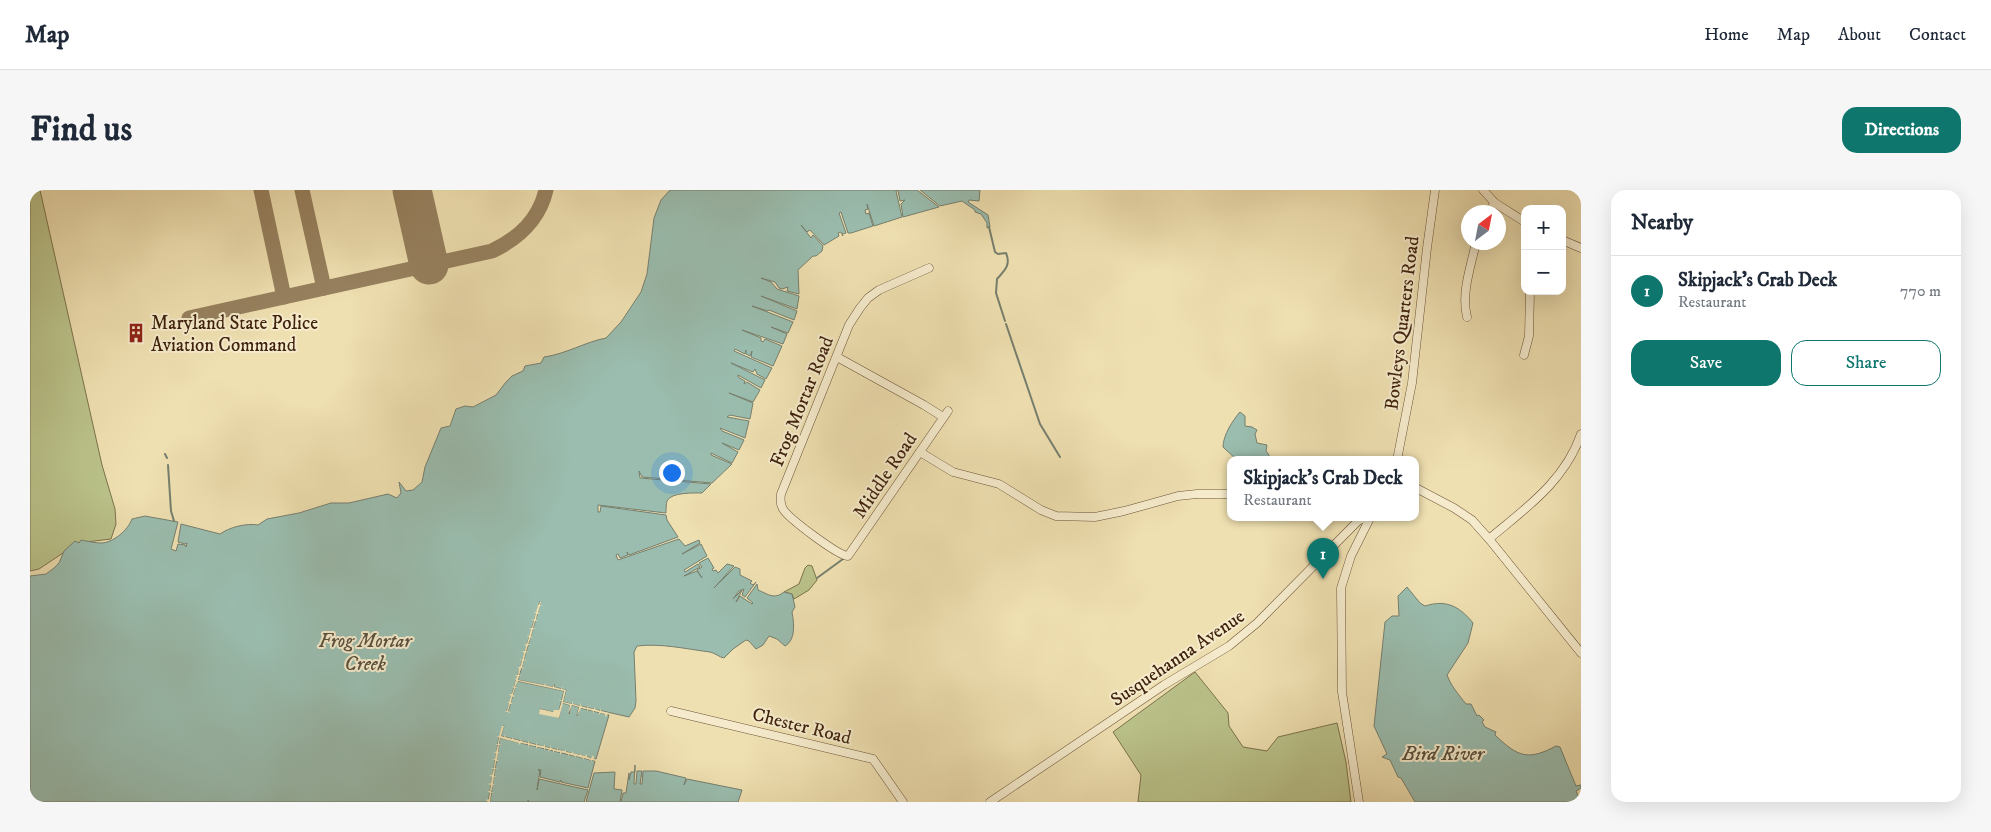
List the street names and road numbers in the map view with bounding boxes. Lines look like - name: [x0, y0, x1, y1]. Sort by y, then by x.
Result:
- street label: Bowleys Quarters Road: [1380, 234, 1425, 412]
- street label: Frog Mortar Road: [766, 333, 839, 470]
- street label: Middle Road: [848, 428, 923, 523]
- street label: Susquehanna Avenue: [1106, 605, 1250, 712]
- street label: Chester Road: [750, 703, 854, 750]

